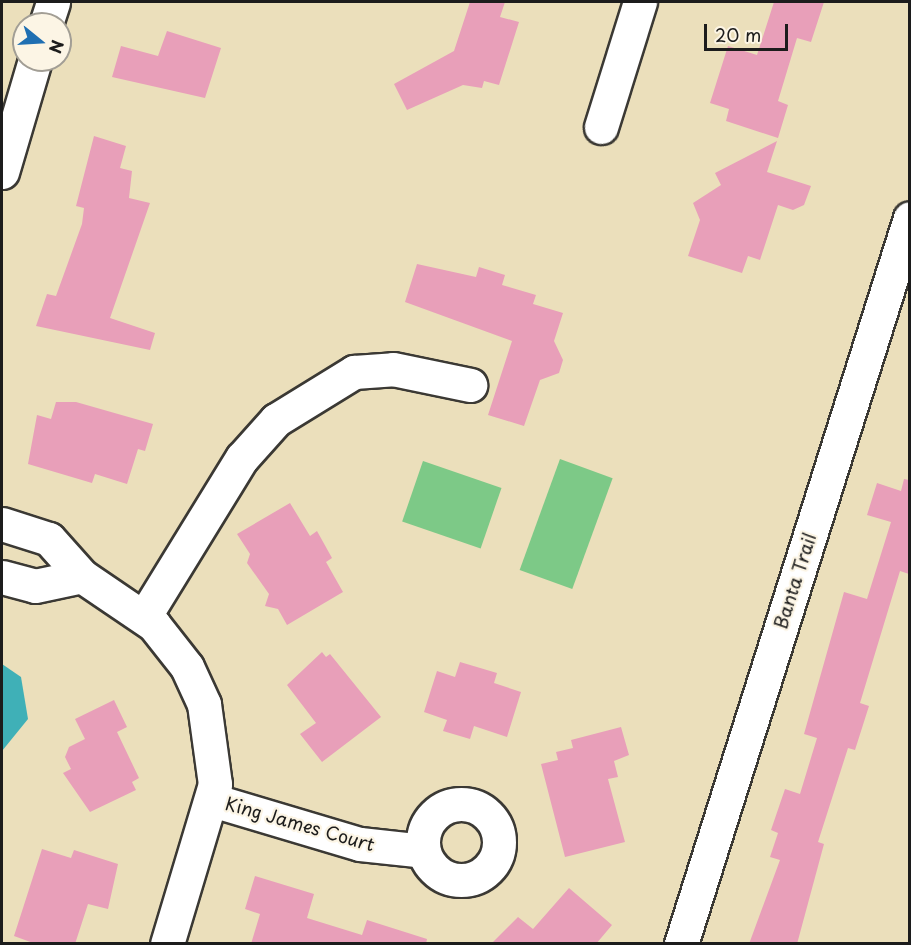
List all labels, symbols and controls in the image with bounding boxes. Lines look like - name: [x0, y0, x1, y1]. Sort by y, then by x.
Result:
- north arrow: [12, 12, 72, 72]
- scale bar: [707, 12, 791, 50]
- text: 20 m: [715, 21, 761, 48]
- text: N: [44, 37, 71, 57]
- street label: Banta Trail: [769, 530, 821, 632]
- street label: King James Court: [223, 792, 377, 856]

